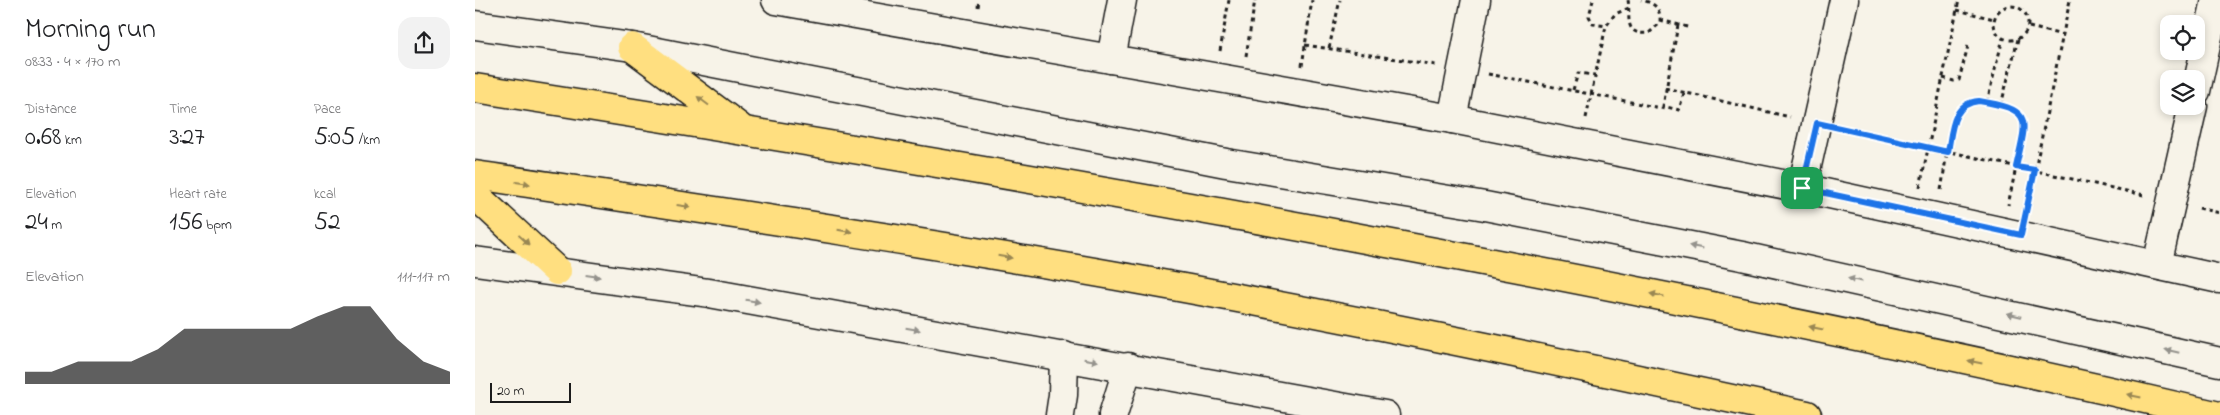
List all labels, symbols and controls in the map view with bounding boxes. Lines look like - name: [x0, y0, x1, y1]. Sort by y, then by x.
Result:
- text: Morning run: [25, 10, 156, 51]
- map controls: [2160, 15, 2205, 115]
- button: locate: [2160, 15, 2205, 60]
- button: share: [398, 17, 450, 69]
- text: 08:33 · 4 × 170 m: [25, 50, 120, 74]
- button: layers: [2160, 70, 2205, 115]
- one-way arrow: [697, 95, 710, 106]
- text: Distance: [25, 99, 77, 120]
- text: Time: [169, 99, 197, 120]
- text: Pace: [314, 99, 341, 120]
- text: 0.68: [25, 120, 61, 156]
- text: 3:27: [169, 120, 205, 156]
- text: 5:05: [314, 120, 355, 156]
- text: km: [61, 130, 82, 151]
- text: /km: [355, 130, 380, 151]
- pin: [1781, 167, 1823, 209]
- icon: arrive: [1788, 174, 1816, 202]
- one-way arrow: [516, 179, 532, 187]
- text: Elevation: [25, 184, 76, 205]
- text: Heart rate: [169, 184, 227, 205]
- text: kcal: [314, 184, 336, 205]
- one-way arrow: [676, 203, 692, 211]
- text: 24: [25, 205, 48, 241]
- text: 156: [169, 205, 203, 241]
- text: 52: [314, 205, 340, 241]
- text: m: [48, 215, 62, 236]
- text: bpm: [203, 215, 232, 236]
- one-way arrow: [837, 227, 853, 235]
- one-way arrow: [517, 234, 529, 246]
- one-way arrow: [1689, 243, 1704, 251]
- one-way arrow: [997, 254, 1013, 262]
- text: Elevation: [25, 265, 84, 289]
- text: 111–117 m: [397, 265, 450, 289]
- one-way arrow: [585, 272, 601, 280]
- one-way arrow: [1847, 276, 1863, 284]
- one-way arrow: [1649, 290, 1665, 298]
- one-way arrow: [746, 297, 762, 305]
- one-way arrow: [2006, 311, 2021, 319]
- one-way arrow: [1809, 324, 1824, 332]
- one-way arrow: [906, 325, 921, 333]
- one-way arrow: [2165, 347, 2180, 355]
- one-way arrow: [1083, 357, 1099, 365]
- one-way arrow: [1967, 358, 1983, 366]
- scale bar: [490, 380, 571, 403]
- text: 20 m: [497, 381, 524, 402]
- one-way arrow: [2125, 392, 2141, 400]

